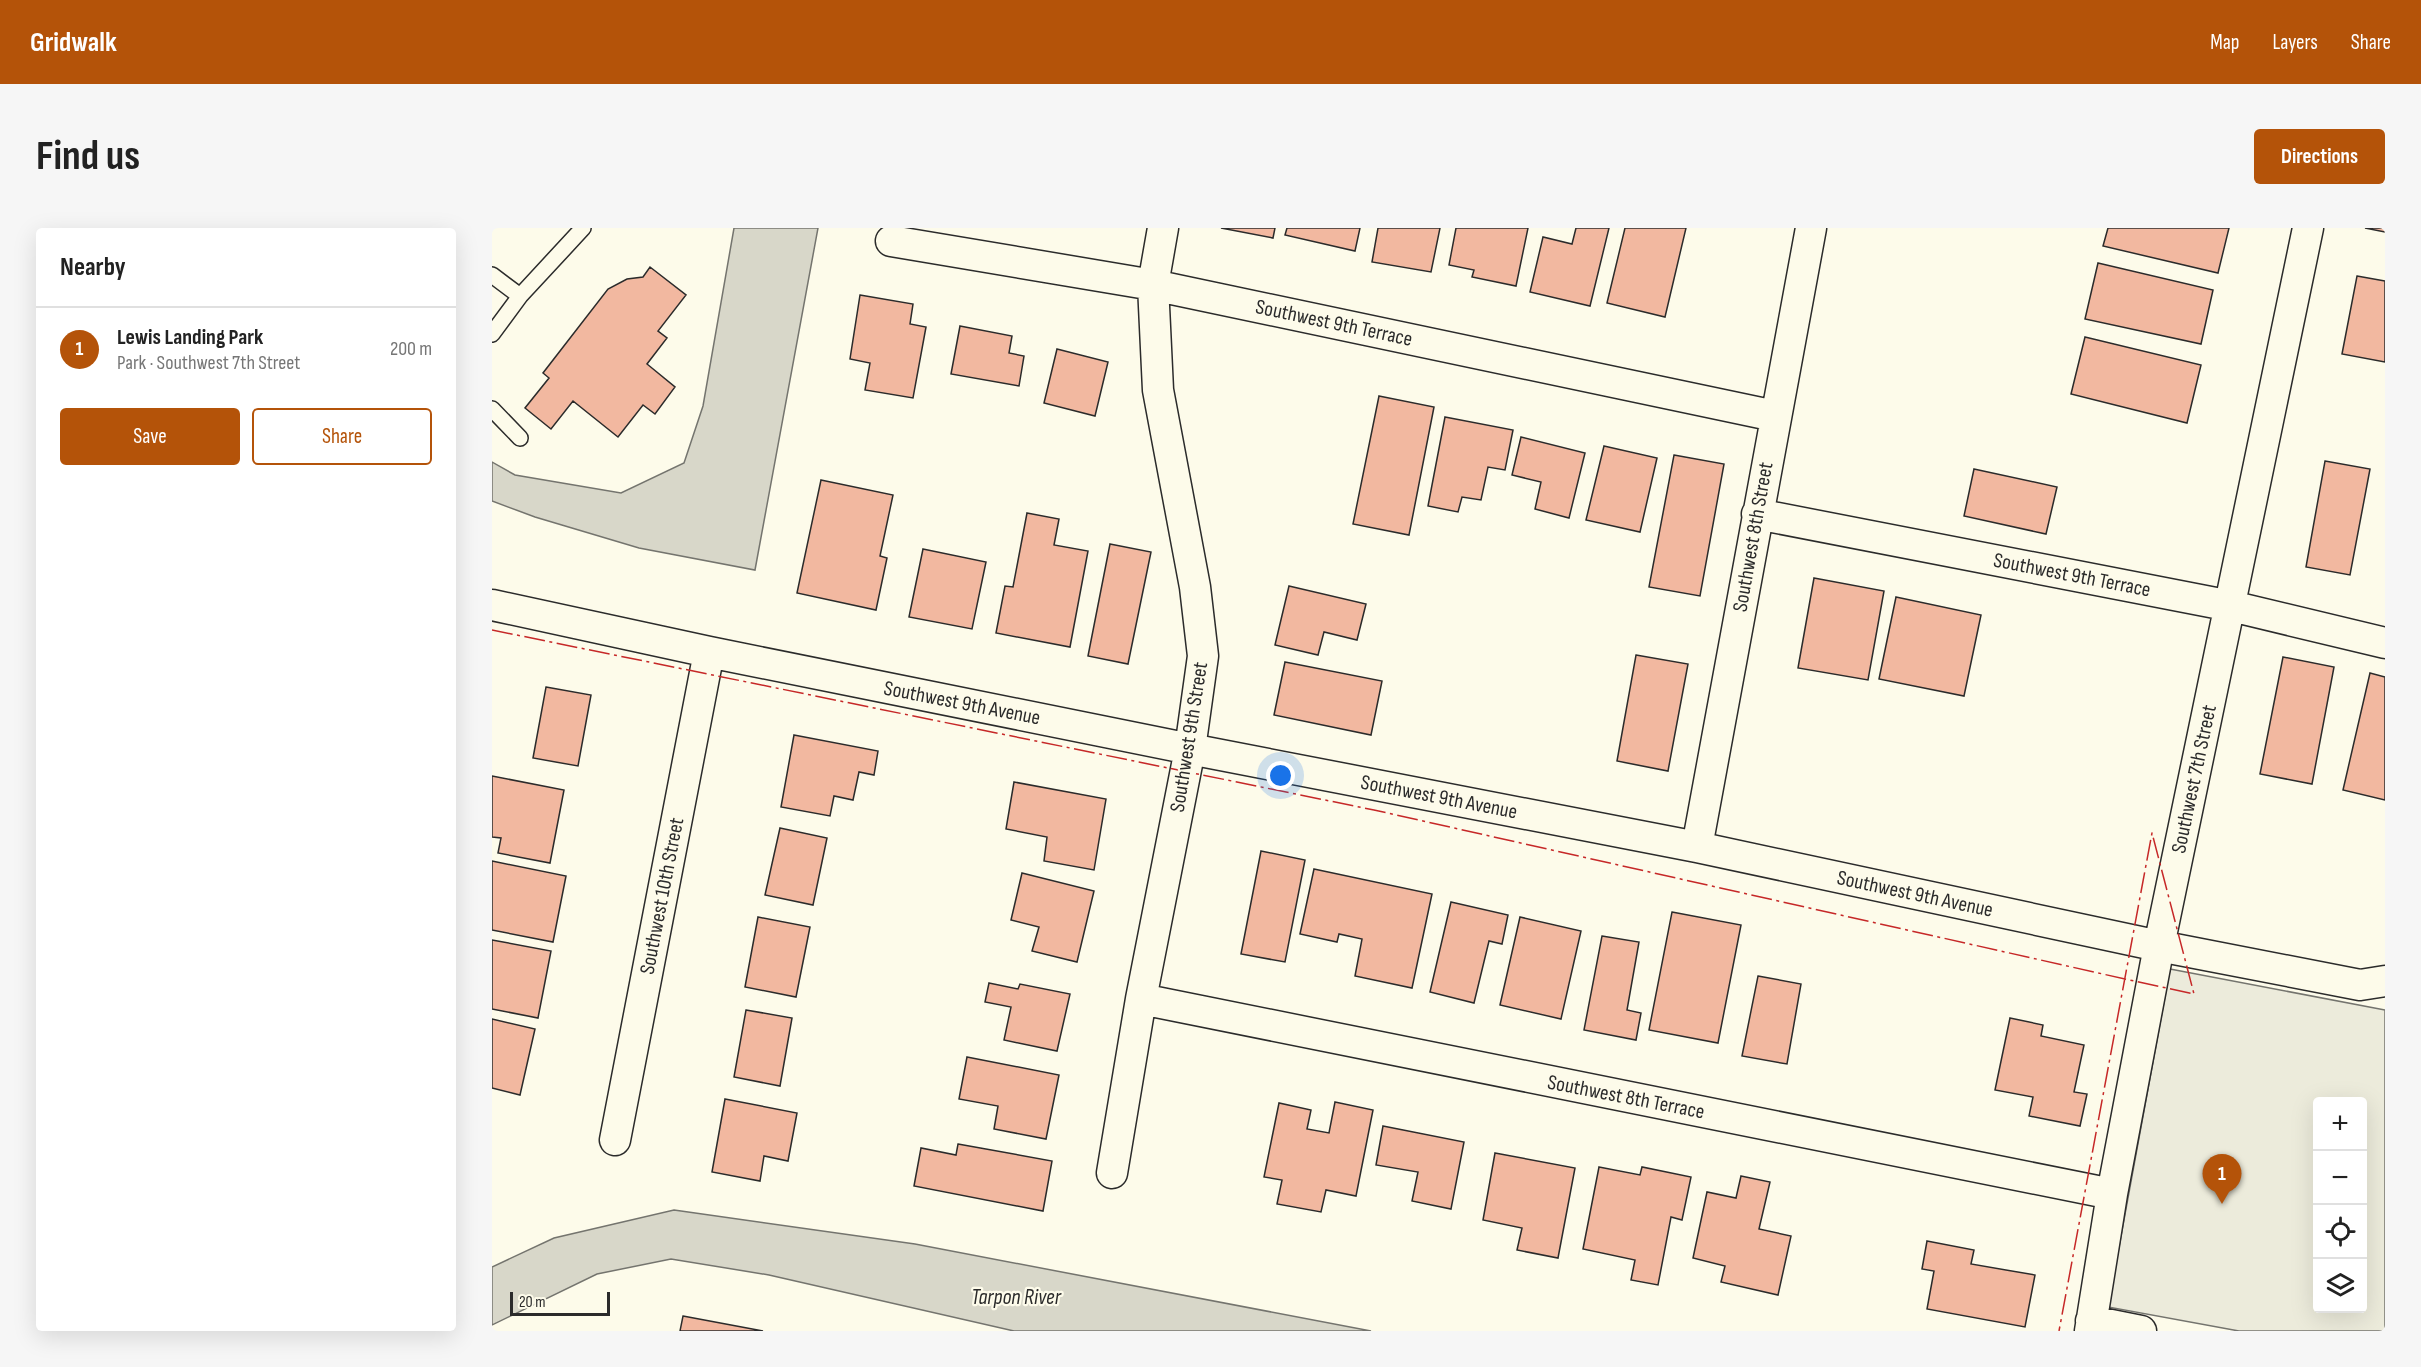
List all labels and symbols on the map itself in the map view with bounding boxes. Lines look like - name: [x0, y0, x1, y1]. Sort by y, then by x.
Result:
- street label: Southwest 9th Terrace: [1253, 294, 1415, 352]
- street label: Southwest 8th Street: [1728, 460, 1778, 614]
- street label: Southwest 9th Terrace: [1991, 548, 2153, 602]
- street label: Southwest 9th Street: [1165, 660, 1213, 814]
- street label: Southwest 9th Avenue: [882, 676, 1042, 730]
- street label: Southwest 7th Street: [2166, 703, 2222, 855]
- your location: [1266, 761, 1295, 790]
- street label: Southwest 9th Avenue: [1359, 770, 1519, 824]
- street label: Southwest 10th Street: [635, 816, 689, 976]
- street label: Southwest 9th Avenue: [1835, 865, 1995, 923]
- street label: Southwest 8th Terrace: [1545, 1070, 1707, 1124]
- pin: 1: [2202, 1154, 2242, 1204]
- water label: Tarpon River: [971, 1284, 1062, 1311]
- scale bar: [510, 1289, 610, 1316]

